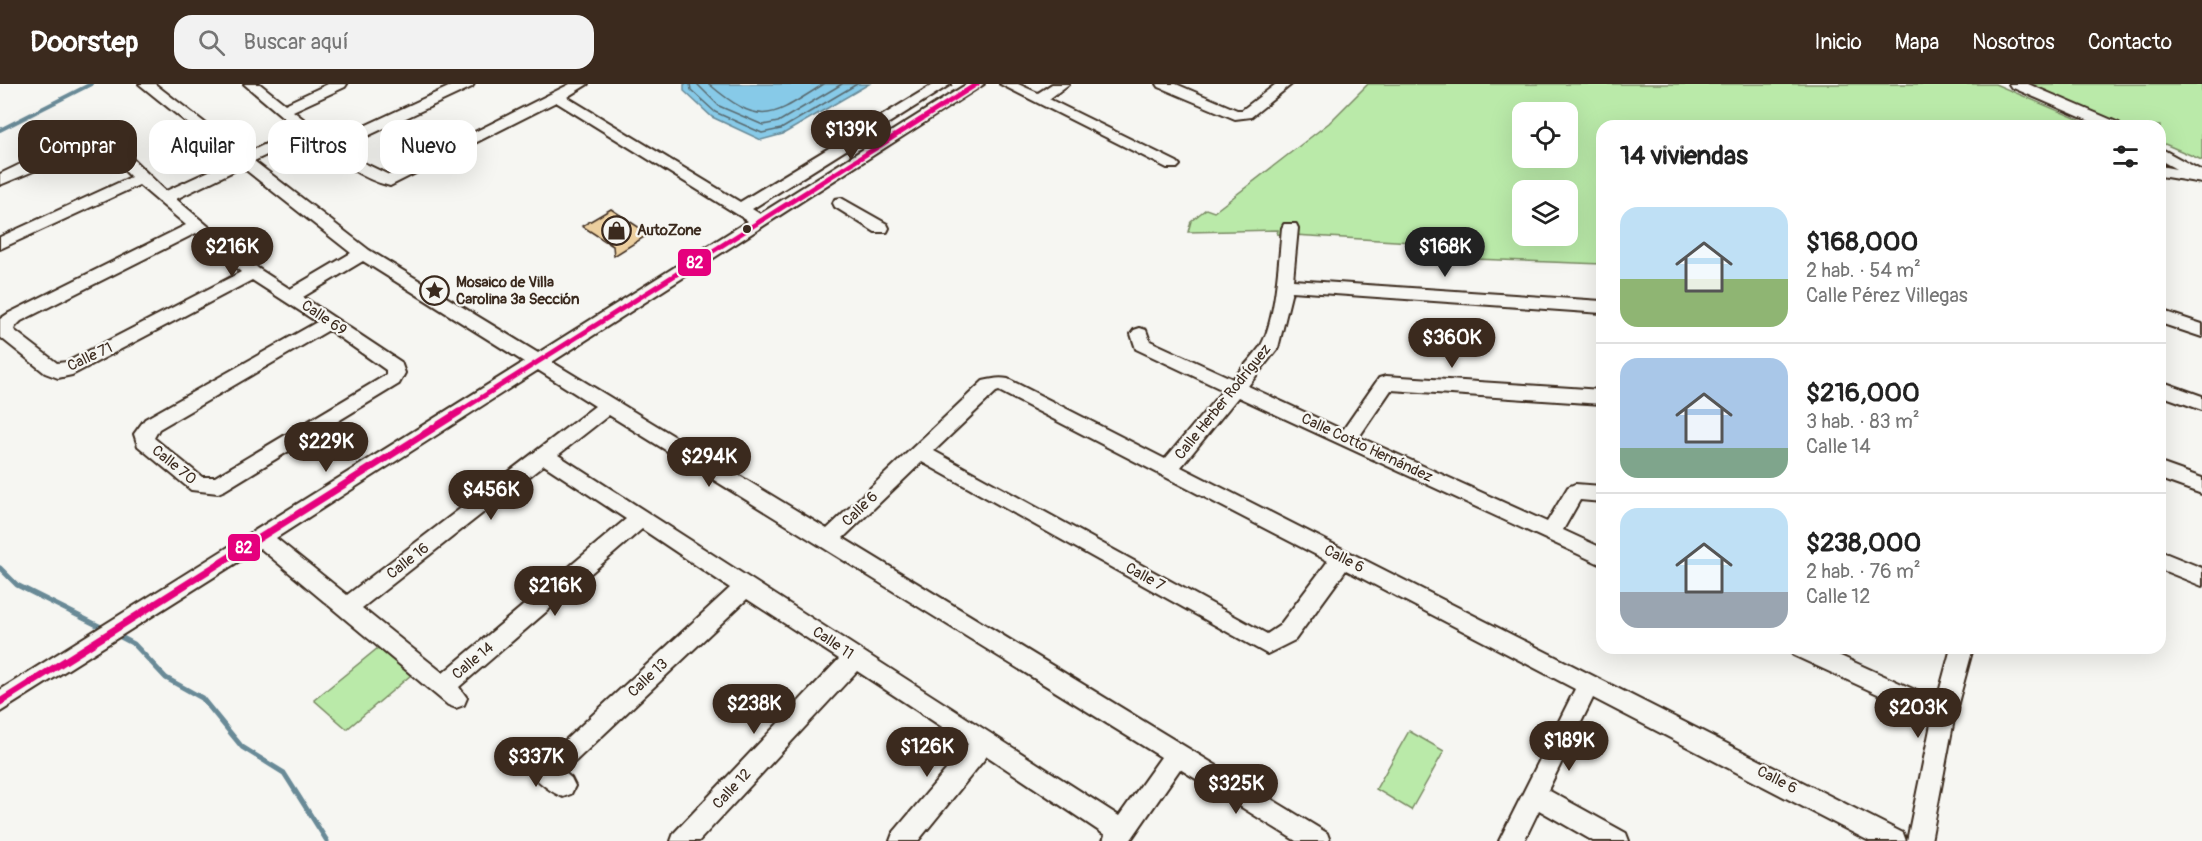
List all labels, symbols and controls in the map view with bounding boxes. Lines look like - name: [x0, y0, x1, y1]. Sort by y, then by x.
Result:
- search box: [174, 15, 594, 69]
- text: Doorstep: [30, 25, 138, 60]
- icon: search: [195, 26, 228, 59]
- text: Buscar aquí: [243, 28, 349, 56]
- text: Inicio: [1815, 29, 1862, 56]
- text: Mapa: [1895, 29, 1939, 56]
- text: Nosotros: [1972, 29, 2055, 56]
- text: Contacto: [2088, 29, 2172, 56]
- map controls: [1512, 102, 1578, 246]
- button: locate: [1512, 102, 1578, 168]
- pin: $139K: [809, 110, 893, 161]
- text: $139K: [825, 117, 877, 142]
- chip: Comprar: [18, 120, 137, 174]
- chip: Alquilar: [149, 120, 256, 174]
- chip: Filtros: [268, 120, 368, 174]
- chip: Nuevo: [380, 120, 477, 174]
- text: 14 viviendas: [1620, 140, 1748, 172]
- icon: filters: [2109, 140, 2142, 173]
- button: layers: [1512, 180, 1578, 246]
- shop icon: AutoZone: [600, 214, 632, 246]
- place label: AutoZone: [637, 221, 702, 240]
- unlabelled marker: [741, 223, 753, 235]
- text: $168,000: [1806, 226, 1918, 258]
- pin: $216K: [190, 227, 274, 278]
- pin: $168K: [1403, 227, 1487, 278]
- icon: home: [1668, 231, 1740, 303]
- text: $216K: [205, 234, 259, 259]
- text: $168K: [1419, 234, 1471, 259]
- line badge: 82: [677, 248, 712, 277]
- text: 82: [686, 253, 704, 273]
- text: 2 hab. · 54 m²: [1806, 258, 1921, 283]
- place label: Mosaico de Villa Carolina 3ª Sección: [456, 273, 580, 309]
- place icon: Mosaico de Villa Carolina 3ª Sección: [419, 275, 451, 307]
- text: Calle Pérez Villegas: [1806, 283, 1968, 308]
- street label: Calle 69: [298, 296, 350, 340]
- pin: $360K: [1410, 318, 1494, 369]
- text: $360K: [1422, 325, 1482, 350]
- street label: Calle 71: [64, 338, 116, 376]
- street label: Calle Herber Rodríguez: [1171, 340, 1275, 464]
- text: $216,000: [1806, 377, 1920, 409]
- icon: home: [1668, 382, 1740, 454]
- street label: Calle Cotto Hernández: [1298, 409, 1436, 487]
- text: 3 hab. · 83 m²: [1806, 409, 1920, 434]
- pin: $229K: [284, 422, 368, 473]
- text: $229K: [298, 429, 354, 454]
- text: Calle 14: [1806, 434, 1871, 459]
- pin: $294K: [667, 437, 751, 488]
- street label: Calle 70: [148, 441, 200, 489]
- text: $294K: [681, 444, 737, 469]
- pin: $456K: [449, 470, 533, 521]
- text: $456K: [463, 477, 519, 502]
- street label: Calle 6: [838, 487, 882, 531]
- text: $238,000: [1806, 527, 1921, 559]
- icon: home: [1668, 532, 1740, 604]
- line badge: 82: [227, 533, 261, 562]
- text: 82: [235, 538, 253, 558]
- street label: Calle 16: [383, 539, 433, 583]
- street label: Calle 6: [1321, 541, 1367, 577]
- street label: Calle 7: [1122, 559, 1168, 596]
- text: 2 hab. · 76 m²: [1806, 559, 1921, 584]
- pin: $216K: [513, 566, 597, 617]
- text: $216K: [528, 573, 582, 598]
- text: Calle 12: [1806, 584, 1870, 609]
- street label: Calle 11: [809, 622, 857, 664]
- street label: Calle 14: [448, 638, 498, 684]
- street label: Calle 13: [624, 655, 672, 701]
- pin: $238K: [712, 684, 796, 735]
- pin: $203K: [1876, 688, 1960, 739]
- text: $238K: [727, 691, 781, 716]
- text: $203K: [1889, 695, 1947, 720]
- pin: $189K: [1527, 721, 1611, 772]
- pin: $126K: [885, 727, 969, 778]
- text: $189K: [1543, 728, 1595, 753]
- text: $126K: [900, 734, 954, 759]
- pin: $337K: [494, 737, 578, 788]
- text: $337K: [508, 744, 564, 769]
- street label: Calle 6: [1754, 762, 1800, 798]
- pin: $325K: [1194, 764, 1278, 815]
- street label: Calle 12: [709, 765, 755, 813]
- text: $325K: [1208, 771, 1264, 796]

